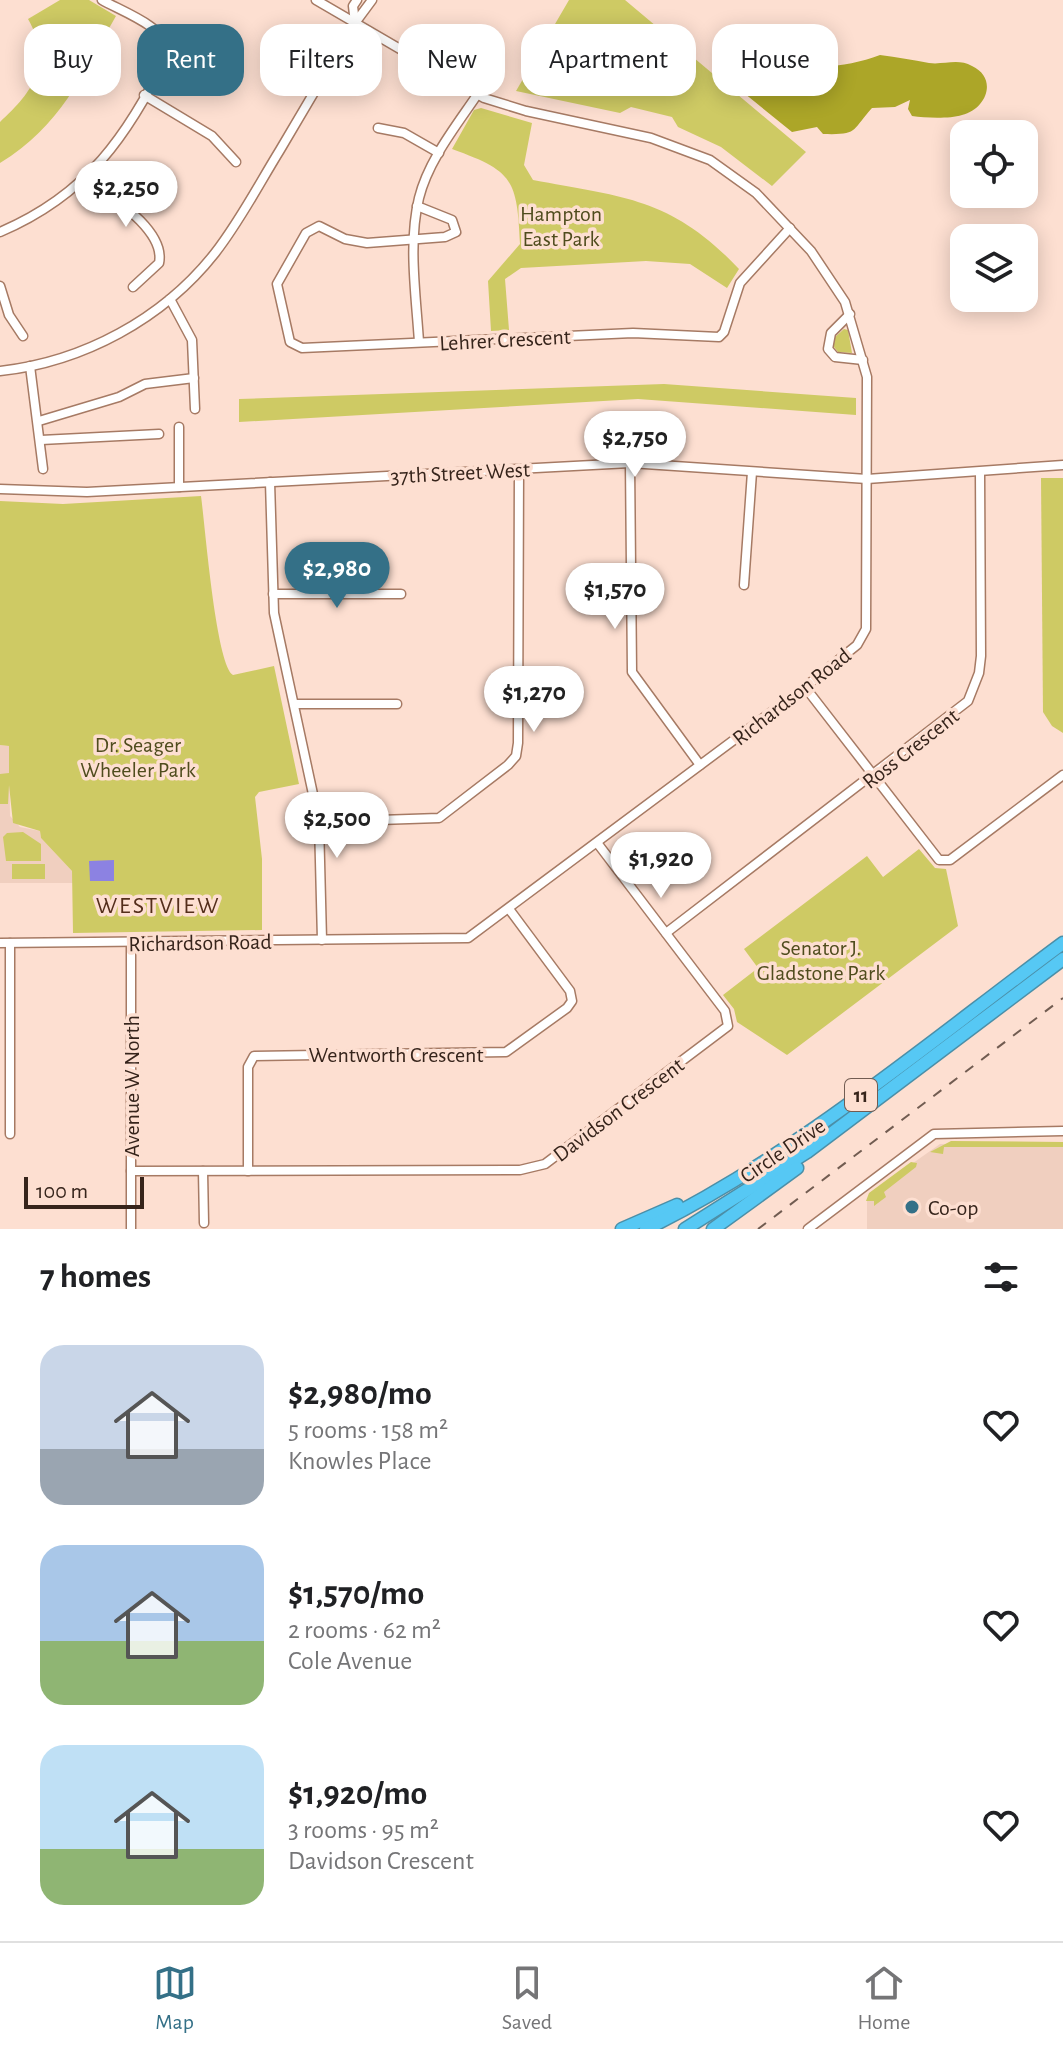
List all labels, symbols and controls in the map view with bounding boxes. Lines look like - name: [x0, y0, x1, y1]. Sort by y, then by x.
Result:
- chip: Buy: [24, 24, 121, 96]
- chip: Rent: [137, 24, 244, 96]
- chip: Filters: [260, 24, 382, 96]
- chip: New: [398, 24, 505, 96]
- chip: Apartment: [521, 24, 696, 96]
- chip: House: [712, 24, 838, 96]
- map controls: [950, 120, 1038, 312]
- button: locate: [950, 120, 1038, 208]
- pin: $2,250: [61, 161, 191, 229]
- text: $2,250: [93, 174, 159, 200]
- park label: Hampton East Park: [520, 203, 602, 250]
- button: layers: [950, 224, 1038, 312]
- street label: Lehrer Crescent: [439, 326, 571, 354]
- pin: $2,750: [570, 411, 700, 479]
- text: $2,750: [602, 424, 668, 450]
- street label: 37th Street West: [390, 458, 530, 488]
- pin: $2,980: [272, 542, 402, 610]
- text: $2,980: [303, 555, 371, 581]
- pin: $1,570: [550, 563, 680, 631]
- text: $1,570: [583, 576, 647, 602]
- street label: Richardson Road: [728, 644, 855, 750]
- pin: $1,270: [469, 666, 599, 734]
- text: $1,270: [502, 679, 566, 705]
- street label: Ross Crescent: [858, 705, 963, 793]
- park label: Dr. Seager Wheeler Park: [80, 734, 196, 781]
- pin: $2,500: [272, 792, 402, 860]
- text: $2,500: [303, 805, 371, 831]
- pin: $1,920: [596, 832, 726, 900]
- text: $1,920: [628, 845, 694, 871]
- district label: WESTVIEW: [96, 894, 220, 918]
- street label: Richardson Road: [128, 931, 272, 955]
- park label: Senator J. Gladstone Park: [757, 937, 885, 984]
- street label: Avenue W North: [121, 1015, 143, 1157]
- street label: Wentworth Crescent: [309, 1044, 483, 1066]
- street label: Davidson Crescent: [549, 1054, 688, 1166]
- road number: 11: [845, 1079, 877, 1111]
- street label: Circle Drive: [736, 1115, 829, 1187]
- scale bar: [24, 1173, 144, 1209]
- text: 100 m: [36, 1180, 88, 1202]
- place label: Co-op: [928, 1197, 979, 1219]
- marker: Co-op: [903, 1198, 921, 1216]
- icon: filters: [979, 1255, 1023, 1299]
- text: 7 homes: [40, 1260, 151, 1294]
- icon: home: [104, 1377, 200, 1473]
- text: $2,980/mo: [288, 1377, 432, 1411]
- icon: heart: [979, 1403, 1023, 1447]
- text: 5 rooms · 158 m²: [288, 1417, 448, 1443]
- text: Knowles Place: [288, 1448, 432, 1474]
- icon: home: [104, 1577, 200, 1673]
- text: $1,570/mo: [288, 1577, 424, 1611]
- icon: heart: [979, 1603, 1023, 1647]
- text: 2 rooms · 62 m²: [288, 1617, 441, 1643]
- text: Cole Avenue: [288, 1648, 412, 1674]
- icon: home: [104, 1777, 200, 1873]
- text: $1,920/mo: [288, 1777, 427, 1811]
- icon: heart: [979, 1803, 1023, 1847]
- text: 3 rooms · 95 m²: [288, 1817, 439, 1843]
- text: Davidson Crescent: [288, 1848, 474, 1874]
- tab: Map: [153, 1961, 197, 2035]
- tab: Saved: [502, 1961, 552, 2035]
- tab: Home: [857, 1961, 910, 2035]

